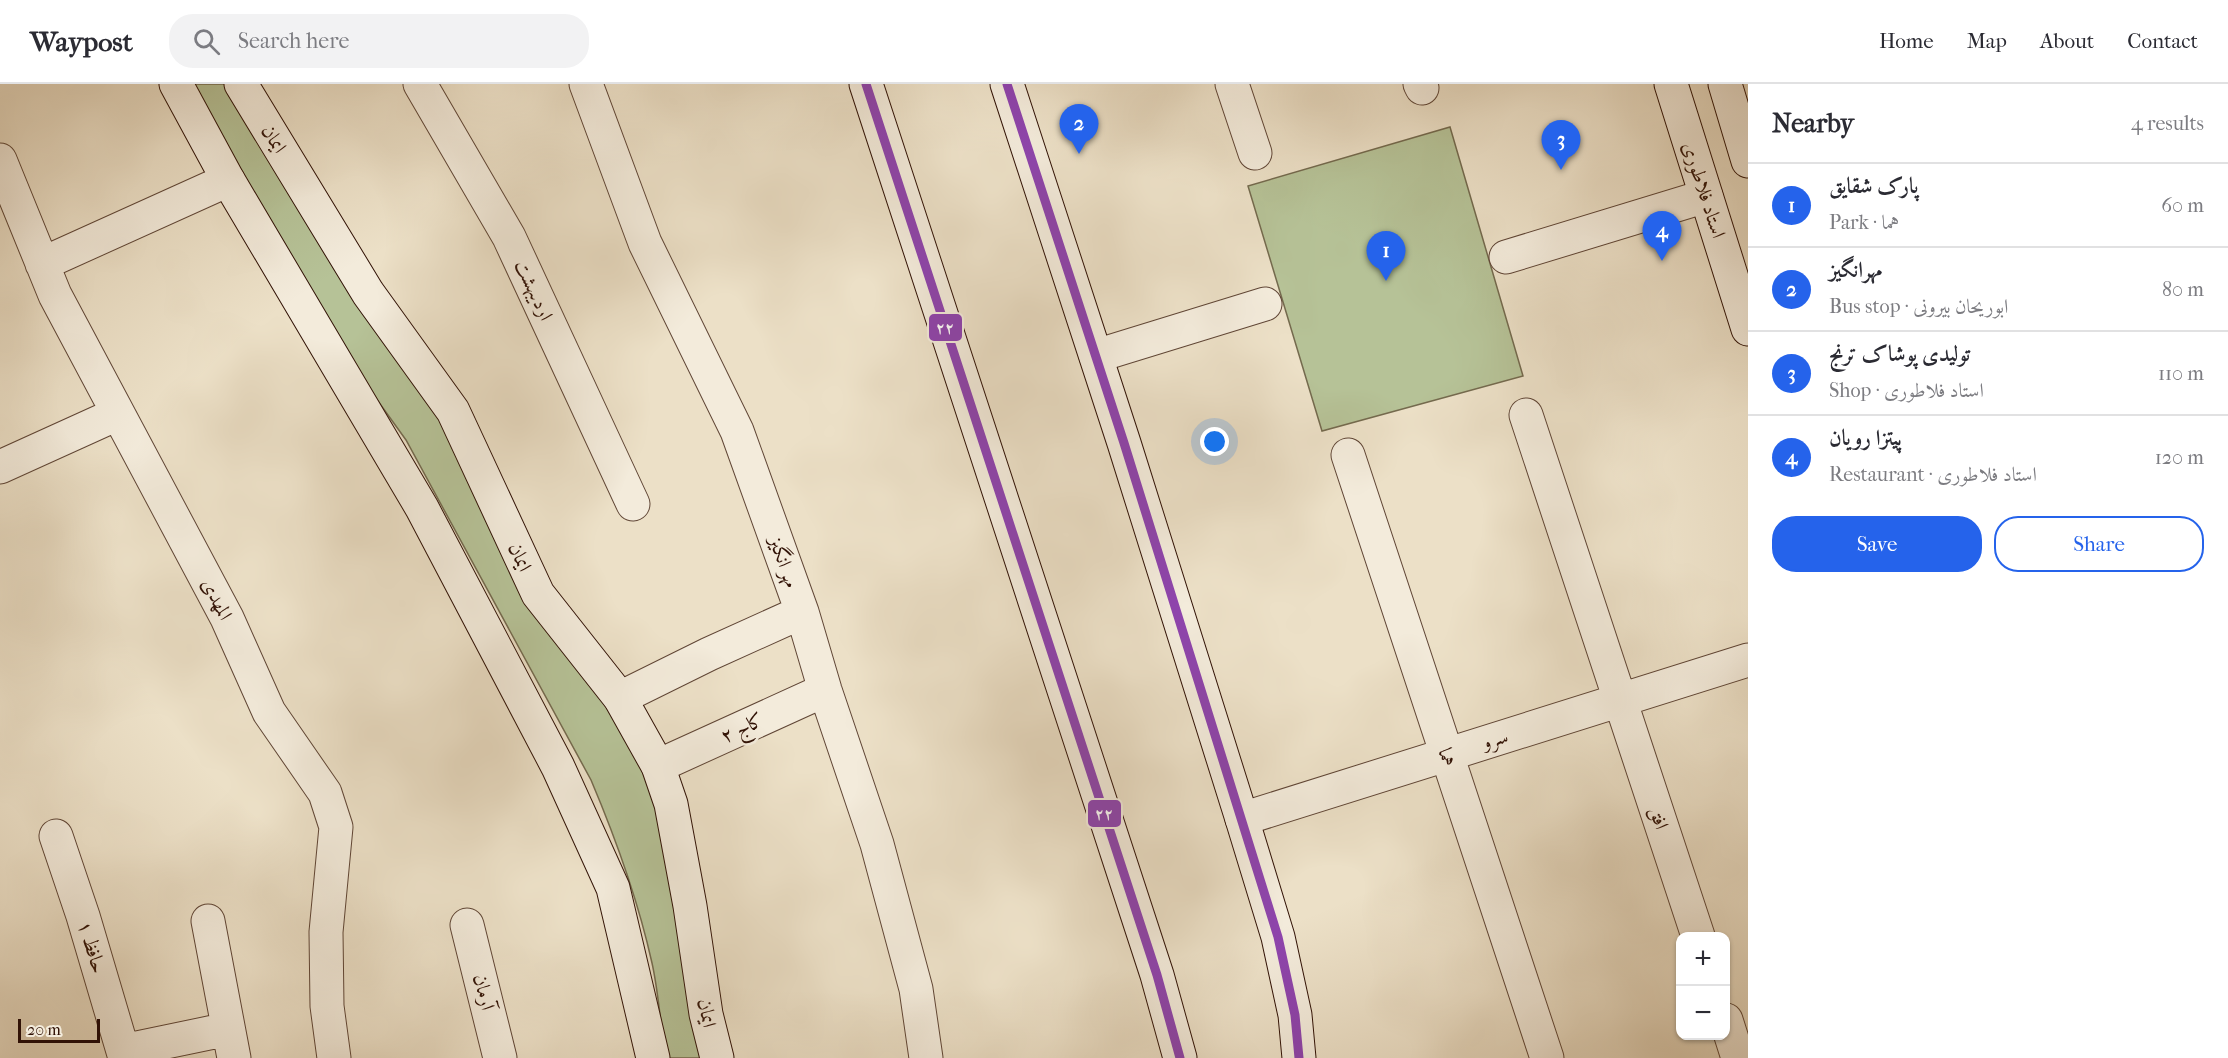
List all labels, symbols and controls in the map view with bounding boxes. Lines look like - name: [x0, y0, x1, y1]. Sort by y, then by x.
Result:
- search box: [169, 14, 589, 68]
- text: Waypost: [30, 25, 133, 58]
- icon: search: [190, 25, 223, 58]
- text: Search here: [238, 28, 349, 54]
- text: Home: [1879, 29, 1934, 53]
- text: Map: [1967, 29, 2007, 53]
- text: About: [2040, 29, 2094, 53]
- text: Contact: [2127, 29, 2198, 53]
- pin: 2: [1060, 104, 1098, 154]
- text: Nearby: [1772, 108, 1854, 139]
- text: 4 results: [2131, 112, 2204, 135]
- pin: 3: [1542, 120, 1580, 170]
- street label: ایمان: [257, 121, 291, 157]
- street label: استاد فلاطوری: [1677, 139, 1730, 241]
- text: پارک شقایق: [1829, 173, 1918, 199]
- text: 1: [1788, 194, 1795, 217]
- text: 60 m: [2161, 194, 2204, 217]
- text: Park · هما: [1829, 211, 1899, 234]
- pin: 4: [1642, 212, 1682, 261]
- pin: 1: [1366, 232, 1406, 281]
- street label: اردیبهشت: [509, 256, 558, 324]
- text: مهرانگیز: [1829, 257, 1882, 283]
- text: 2: [1786, 278, 1797, 301]
- text: 80 m: [2162, 278, 2204, 301]
- text: Bus stop · ابوریحان بیرونی: [1829, 295, 2008, 318]
- line badge: ۲۲: [928, 313, 963, 342]
- text: ۲۲: [936, 318, 954, 337]
- text: تولیدی پوشاک ترنج: [1829, 341, 1970, 367]
- text: 3: [1787, 362, 1796, 385]
- text: 110 m: [2158, 362, 2204, 385]
- text: Shop · استاد فلاطوری: [1829, 379, 1984, 402]
- text: پیتزا رویان: [1829, 425, 1903, 451]
- your location: [1200, 427, 1229, 456]
- text: 4: [1786, 446, 1797, 469]
- text: 120 m: [2155, 446, 2204, 469]
- text: Restaurant · استاد فلاطوری: [1829, 463, 2037, 486]
- button: Save: [1772, 516, 1982, 572]
- button: Share: [1994, 516, 2204, 572]
- street label: مهر انگیز: [763, 531, 805, 591]
- street label: ایمان: [503, 539, 537, 575]
- street label: المهدی: [197, 574, 237, 624]
- street label: کاج ۲: [717, 708, 770, 753]
- street label: سرو: [1477, 724, 1511, 756]
- street label: هما: [1433, 745, 1461, 769]
- line badge: ۲۲: [1087, 799, 1122, 828]
- text: ۲۲: [1095, 804, 1113, 823]
- street label: افق: [1644, 804, 1673, 833]
- street label: حافظ ۱: [73, 918, 111, 976]
- map controls: [1676, 932, 1730, 1040]
- button: +: [1676, 932, 1730, 986]
- street label: آرمان: [468, 971, 501, 1015]
- button: −: [1676, 986, 1730, 1040]
- street label: ایمان: [693, 997, 721, 1029]
- scale bar: [18, 1016, 100, 1044]
- text: 20 m: [27, 1020, 61, 1039]

